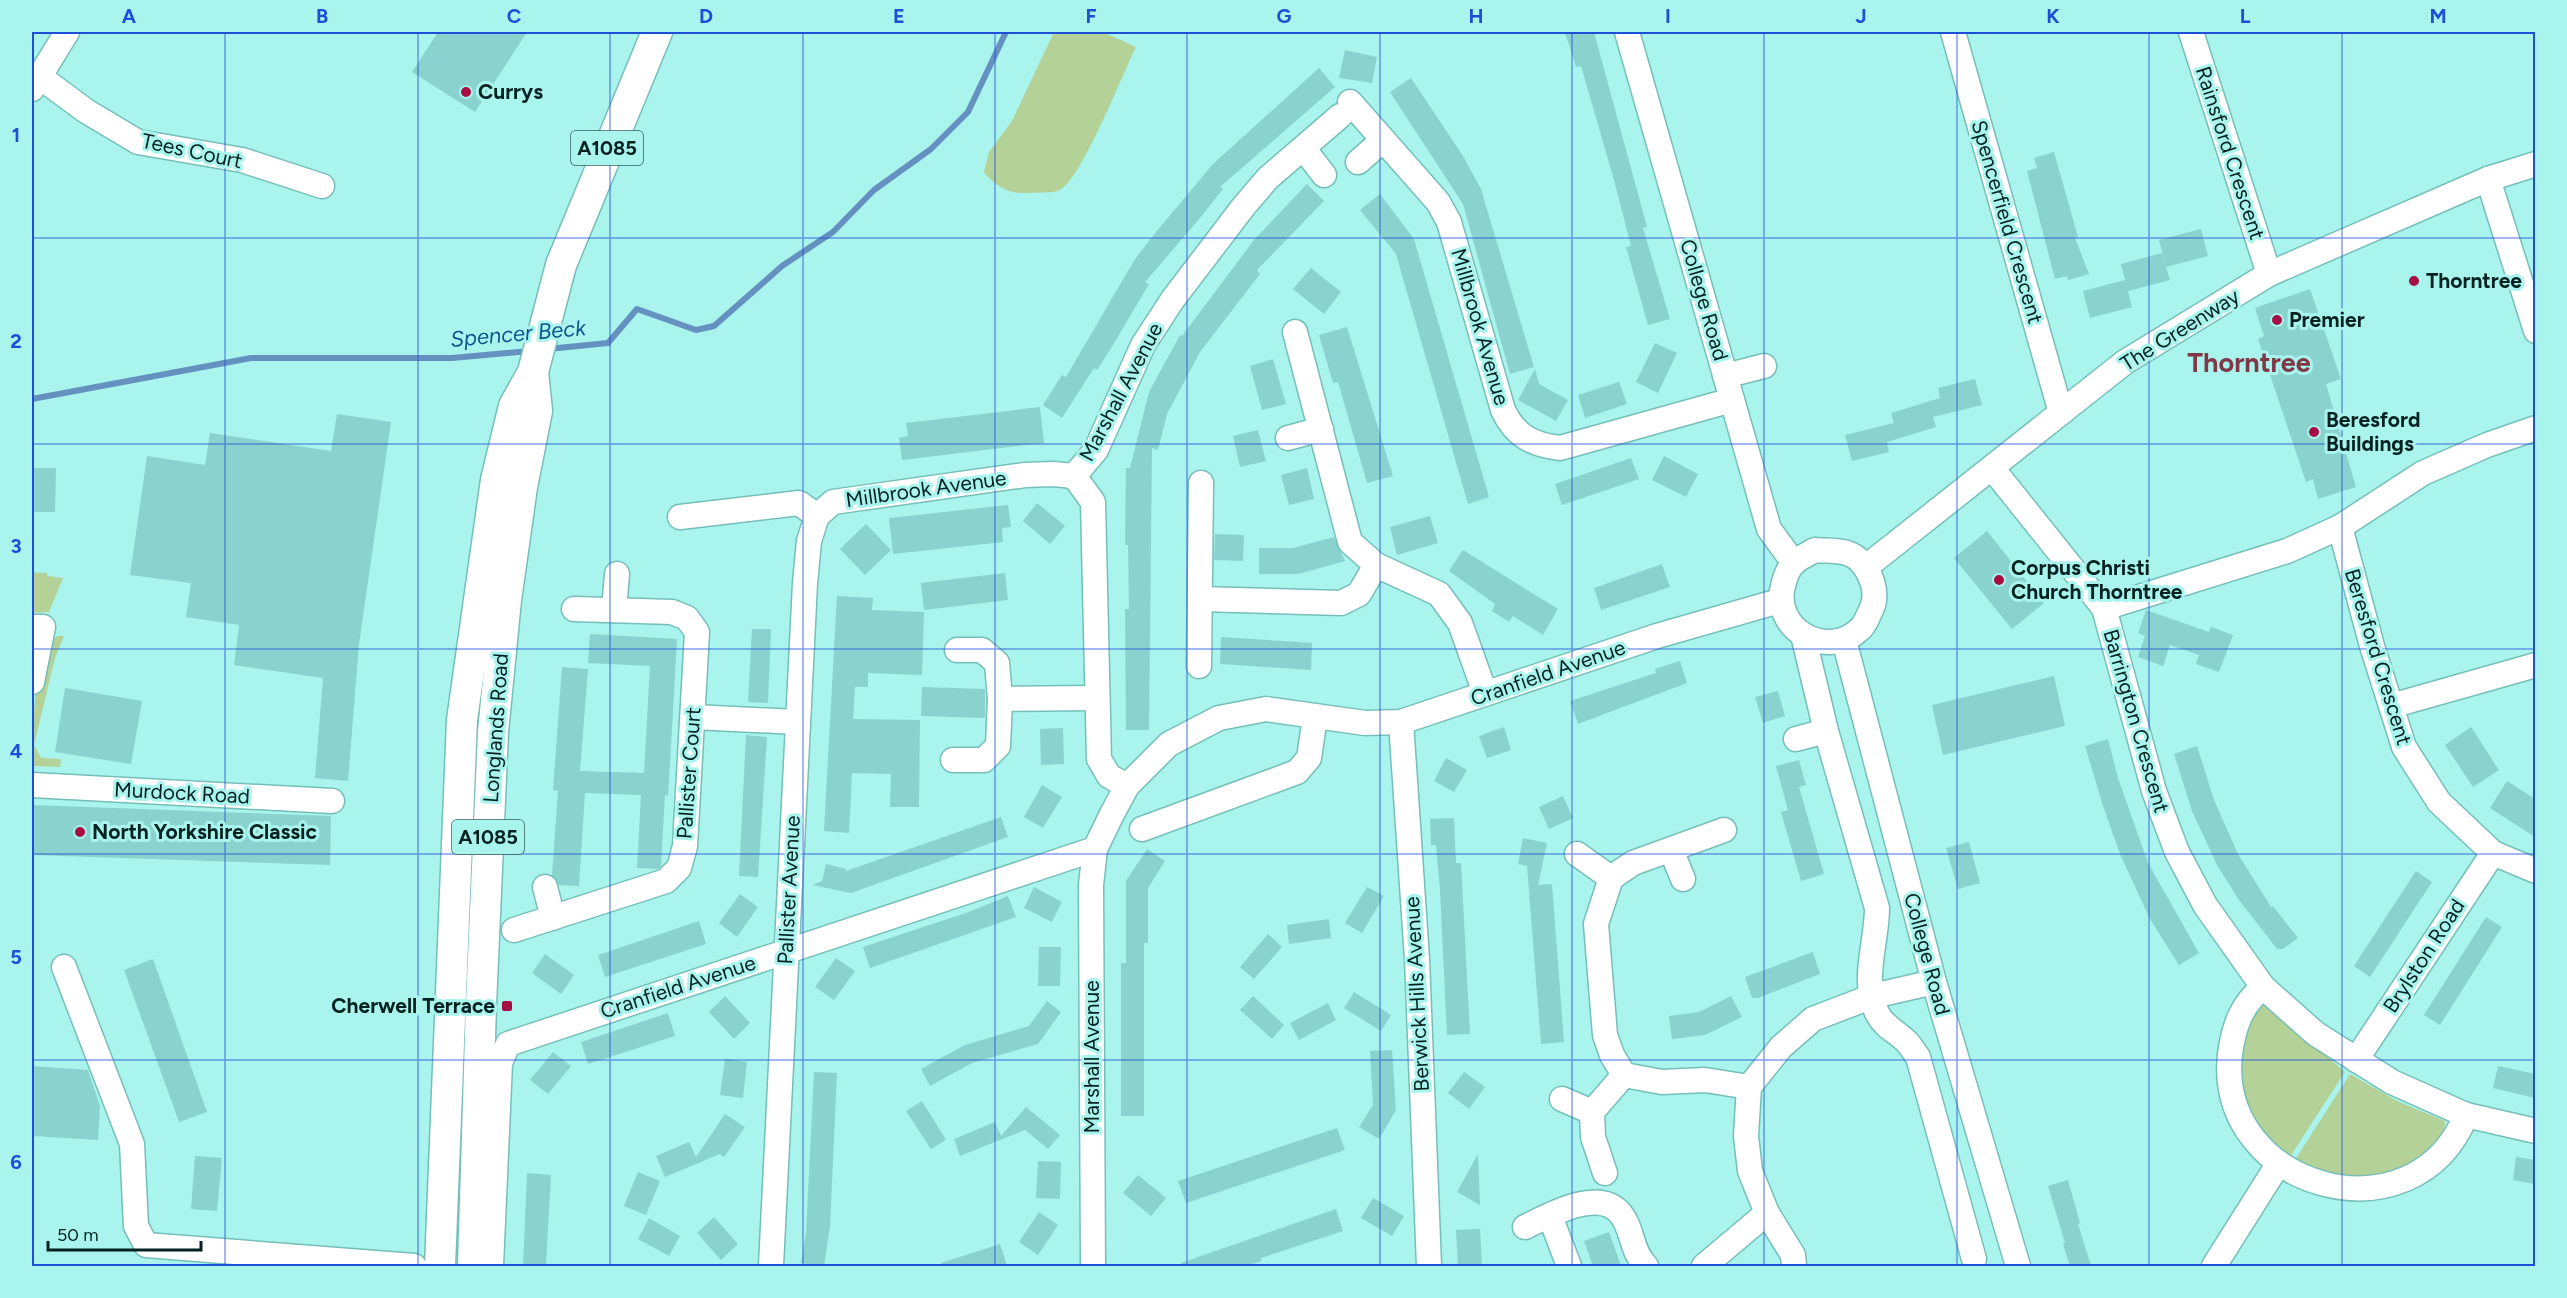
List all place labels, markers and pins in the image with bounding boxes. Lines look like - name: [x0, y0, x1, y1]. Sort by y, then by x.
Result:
- place label: Currys: [478, 79, 543, 104]
- marker: Currys: [459, 85, 473, 99]
- place label: Thorntree: [2426, 268, 2522, 293]
- marker: Thorntree: [2407, 274, 2421, 288]
- place label: Premier: [2289, 307, 2365, 332]
- marker: Premier: [2270, 313, 2284, 327]
- place label: Beresford Buildings: [2326, 407, 2421, 456]
- marker: Beresford Buildings: [2307, 425, 2321, 439]
- place label: Corpus Christi Church Thorntree: [2011, 555, 2183, 604]
- marker: Corpus Christi Church Thorntree: [1992, 573, 2006, 587]
- place label: North Yorkshire Classic: [92, 819, 318, 844]
- marker: North Yorkshire Classic: [73, 825, 87, 839]
- place label: Cherwell Terrace: [331, 993, 495, 1018]
- marker: Cherwell Terrace: [500, 999, 514, 1013]

